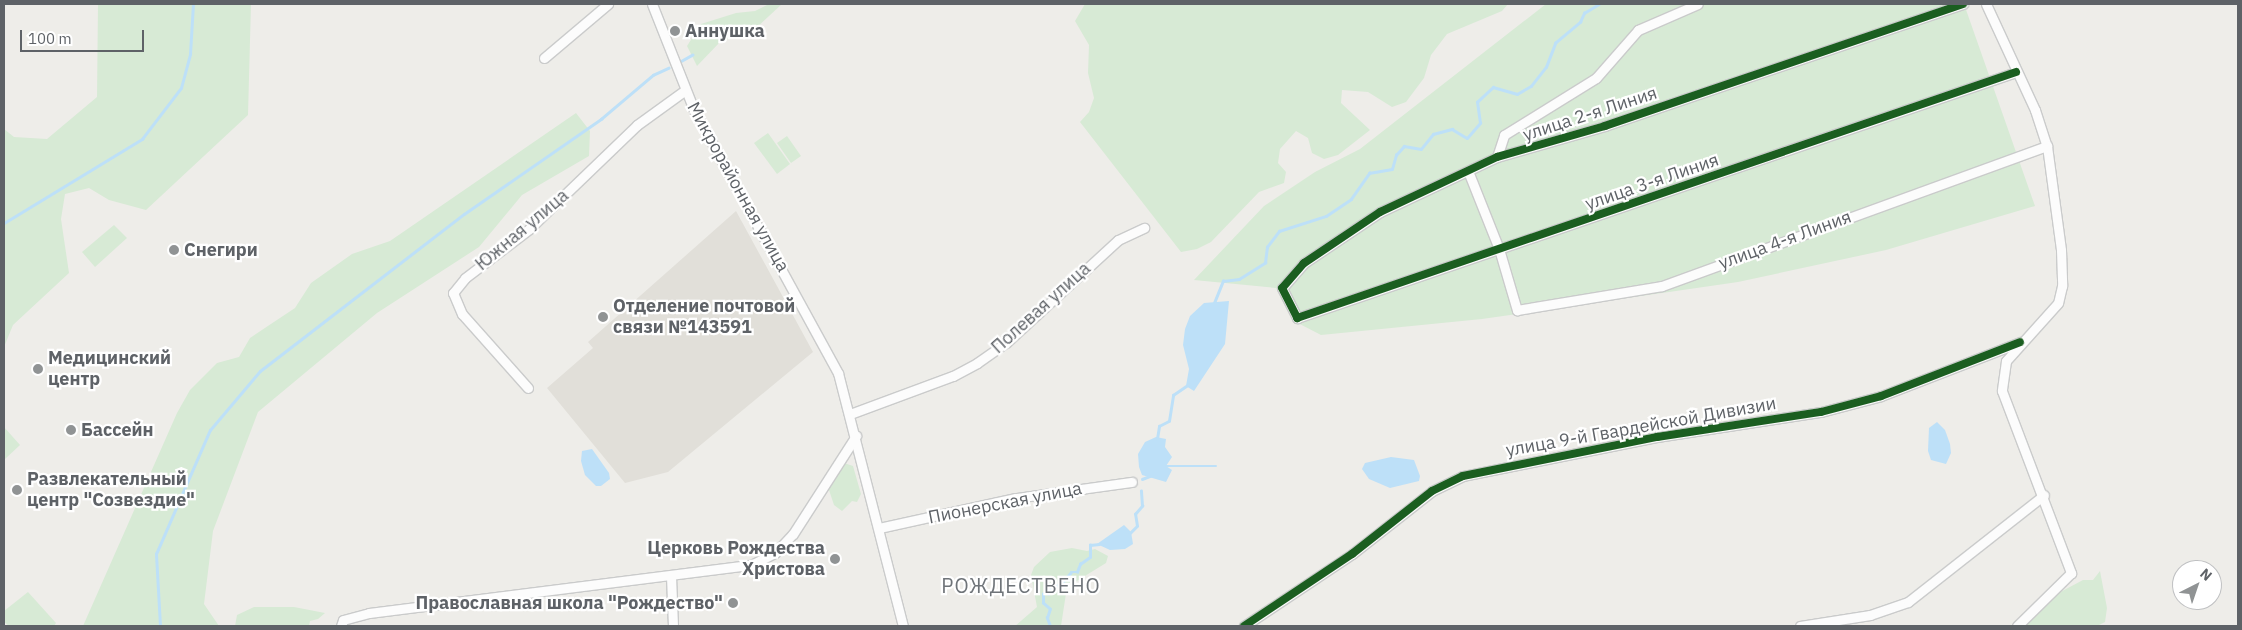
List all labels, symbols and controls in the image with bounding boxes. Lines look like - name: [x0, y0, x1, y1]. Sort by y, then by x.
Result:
- scale bar: [22, 20, 146, 52]
- place label: Аннушка: [685, 20, 765, 42]
- marker: Аннушка: [669, 25, 681, 37]
- text: 100 m: [28, 29, 72, 48]
- street label: улица 2-я Линия: [1520, 82, 1660, 146]
- street label: Микрорайонная улица: [682, 98, 794, 276]
- street label: улица 3-я Линия: [1582, 149, 1722, 215]
- street label: Южная улица: [471, 185, 573, 275]
- street label: улица 4-я Линия: [1716, 206, 1854, 274]
- place label: Снегири: [184, 239, 258, 261]
- marker: Снегири: [168, 244, 180, 256]
- street label: Полевая улица: [987, 258, 1095, 358]
- place label: Отделение почтовой связи №143591: [613, 296, 795, 338]
- marker: Отделение почтовой связи №143591: [597, 311, 609, 323]
- place label: Медицинский центр: [48, 348, 171, 390]
- marker: Медицинский центр: [32, 363, 44, 375]
- street label: улица 9-й Гвардейской Дивизии: [1504, 393, 1778, 461]
- place label: Бассейн: [81, 419, 154, 441]
- marker: Бассейн: [65, 424, 77, 436]
- place label: Развлекательный центр "Созвездие": [27, 469, 195, 512]
- street label: Пионерская улица: [926, 477, 1084, 529]
- marker: Развлекательный центр "Созвездие": [11, 484, 23, 496]
- place label: Церковь Рождества Христова: [647, 538, 825, 580]
- marker: Церковь Рождества Христова: [829, 553, 841, 565]
- north arrow: [2172, 560, 2222, 610]
- text: N: [2196, 564, 2216, 585]
- district label: РОЖДЕСТВЕНО: [940, 573, 1102, 597]
- place label: Православная школа "Рождество": [415, 592, 723, 614]
- marker: Православная школа "Рождество": [727, 597, 739, 609]

